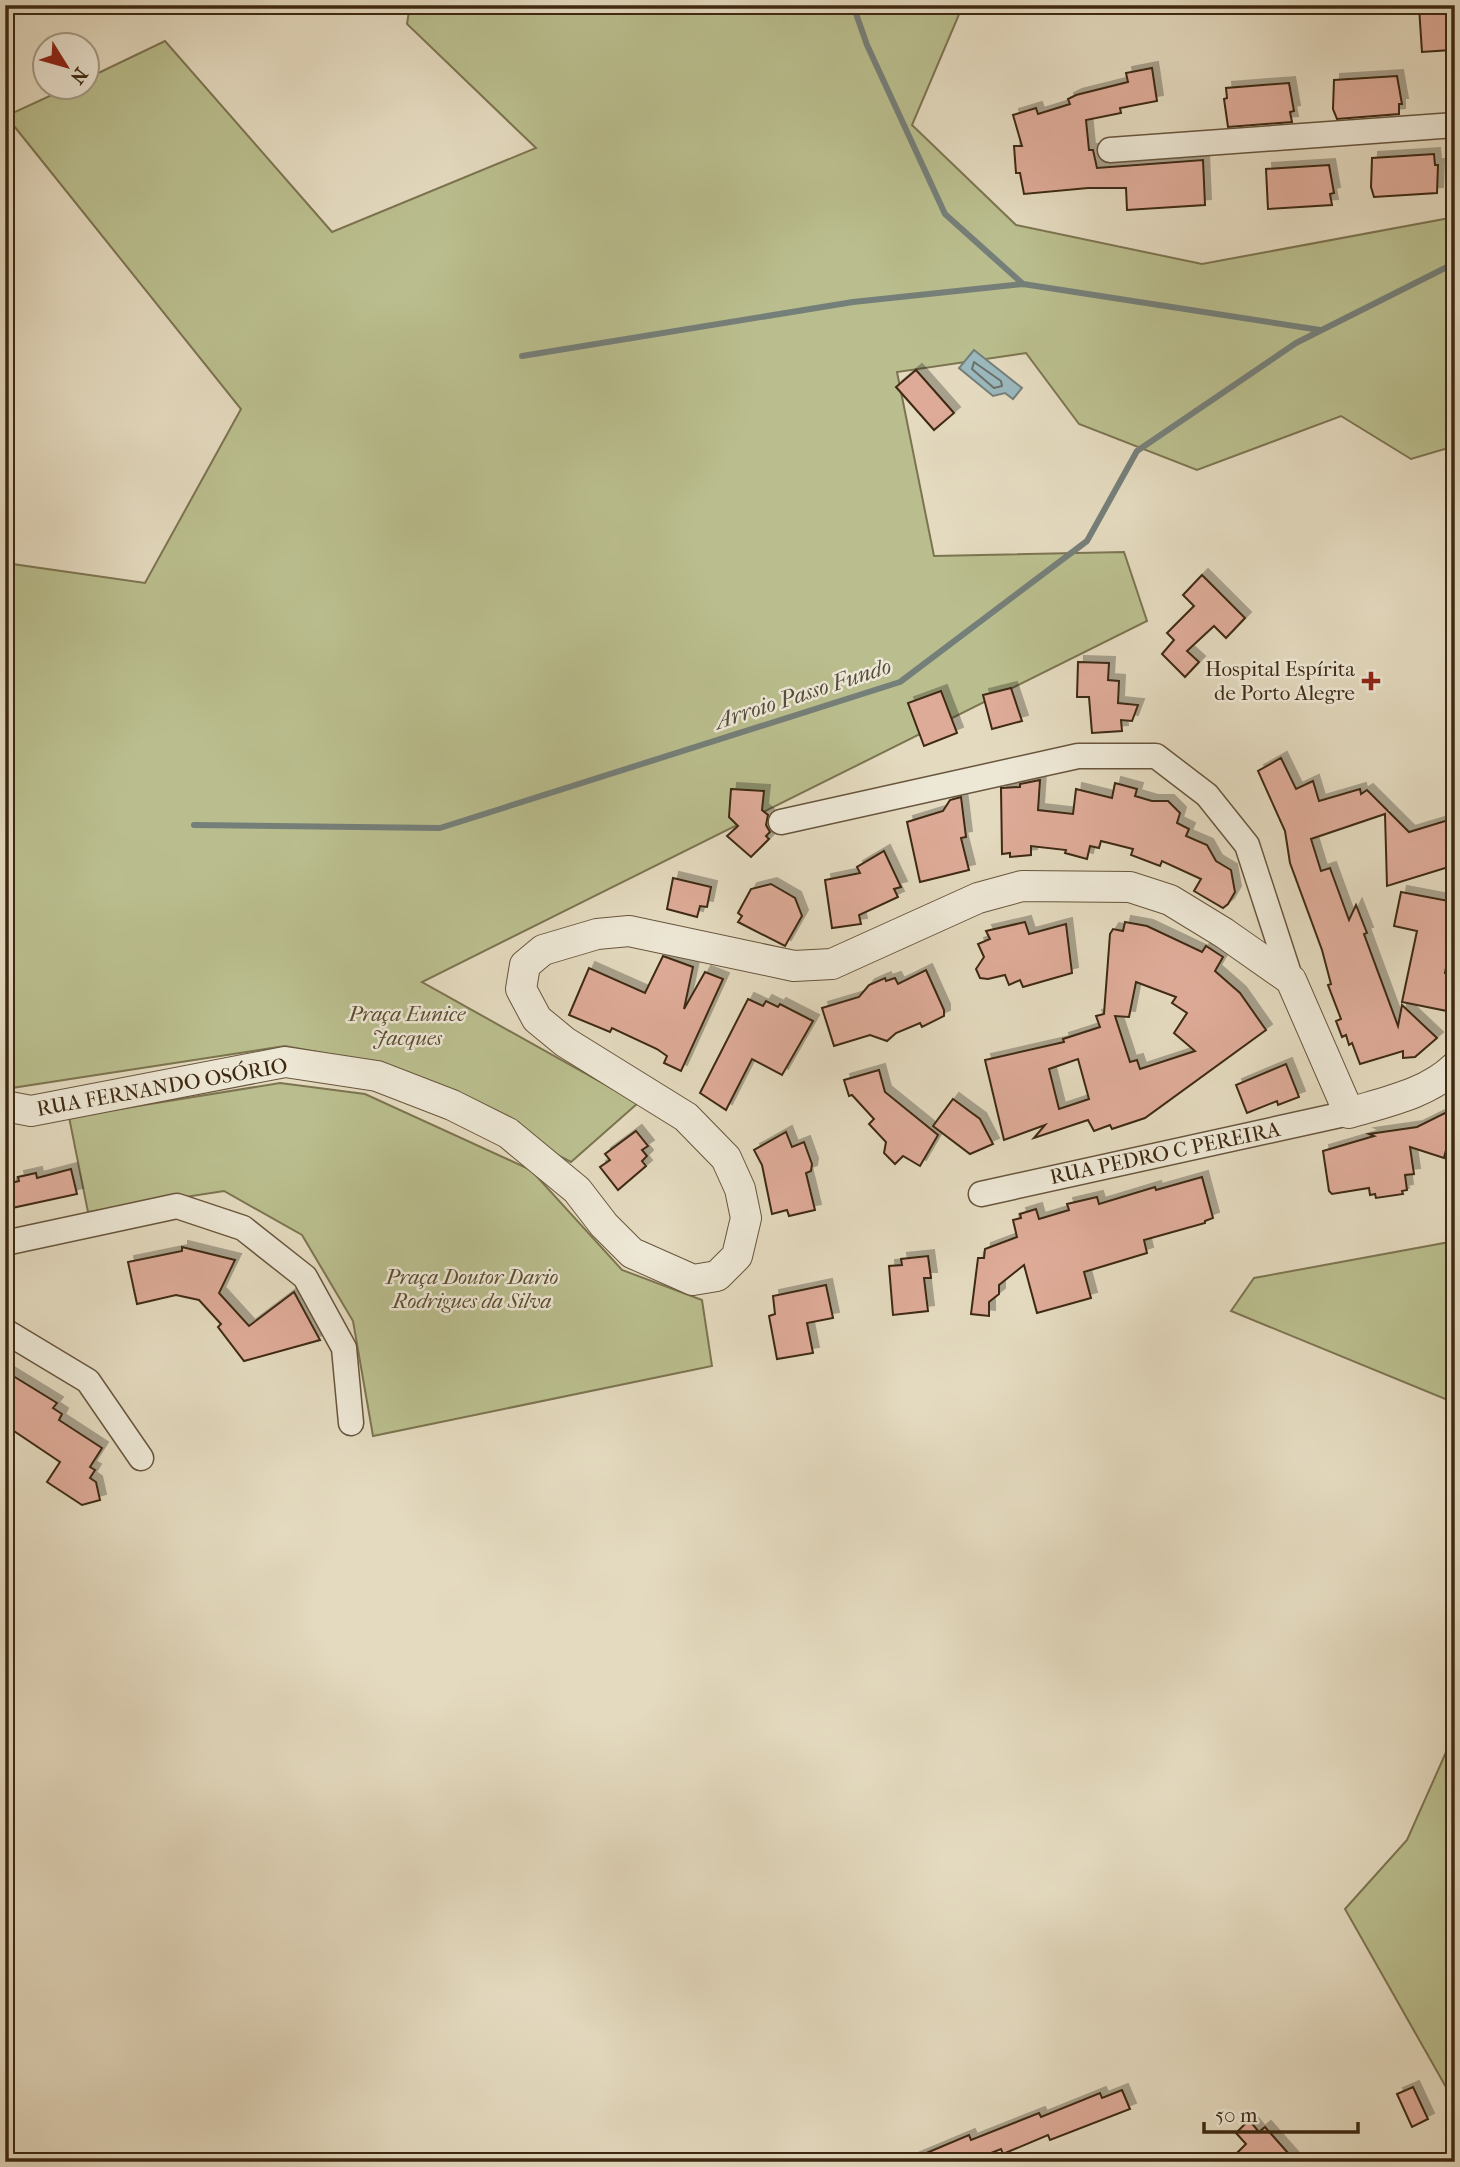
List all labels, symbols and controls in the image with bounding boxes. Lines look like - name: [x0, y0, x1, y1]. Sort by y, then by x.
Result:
- north arrow: [32, 32, 102, 102]
- text: N: [65, 63, 92, 88]
- water label: Arroio Passo Fundo: [709, 652, 895, 736]
- place label: Hospital Espírita de Porto Alegre: [1205, 657, 1355, 705]
- marker: Hospital Espírita de Porto Alegre: [1361, 671, 1381, 691]
- park label: Praça Eunice Jacques: [348, 1002, 466, 1050]
- street label: RUA FERNANDO OSÓRIO: [35, 1052, 289, 1121]
- street label: RUA PEDRO C PEREIRA: [1048, 1117, 1283, 1189]
- park label: Praça Doutor Dario Rodrigues da Silva: [385, 1265, 558, 1313]
- scale bar: [1204, 2090, 1358, 2134]
- text: 50 m: [1215, 2103, 1258, 2127]

